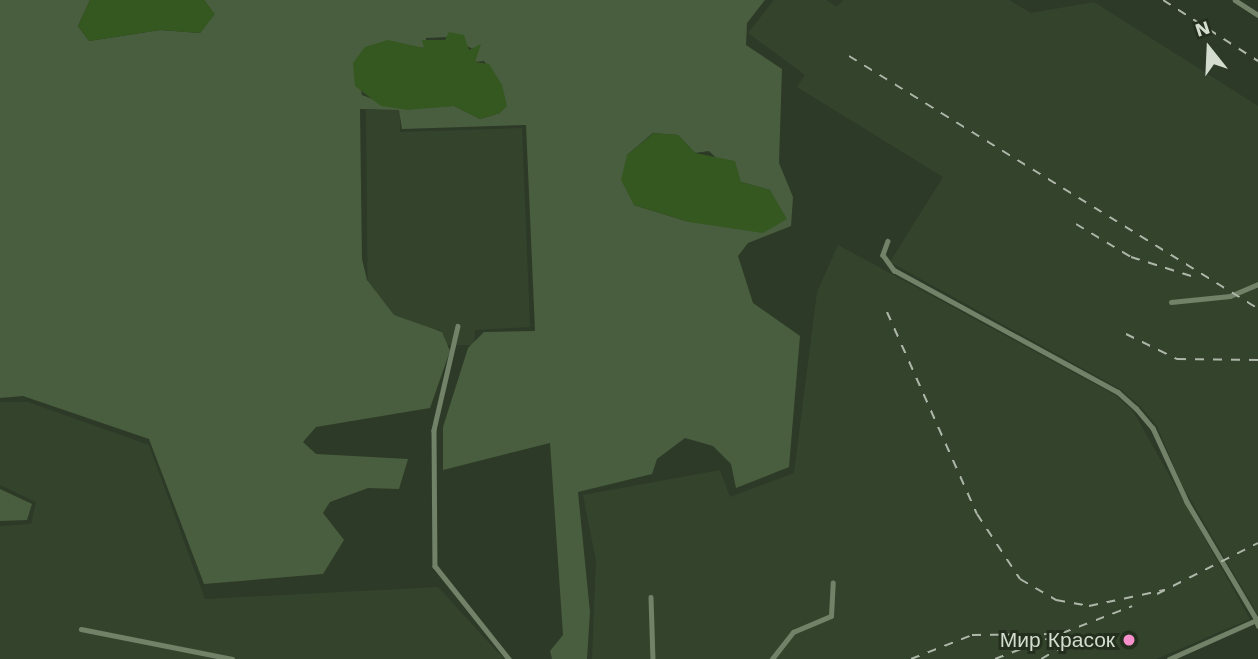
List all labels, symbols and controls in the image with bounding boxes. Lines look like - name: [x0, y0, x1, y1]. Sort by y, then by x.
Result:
- north arrow: [1174, 14, 1244, 84]
- text: N: [1192, 15, 1213, 42]
- place label: Мир Красок: [1000, 627, 1115, 653]
- marker: Мир Красок: [1121, 632, 1137, 648]

